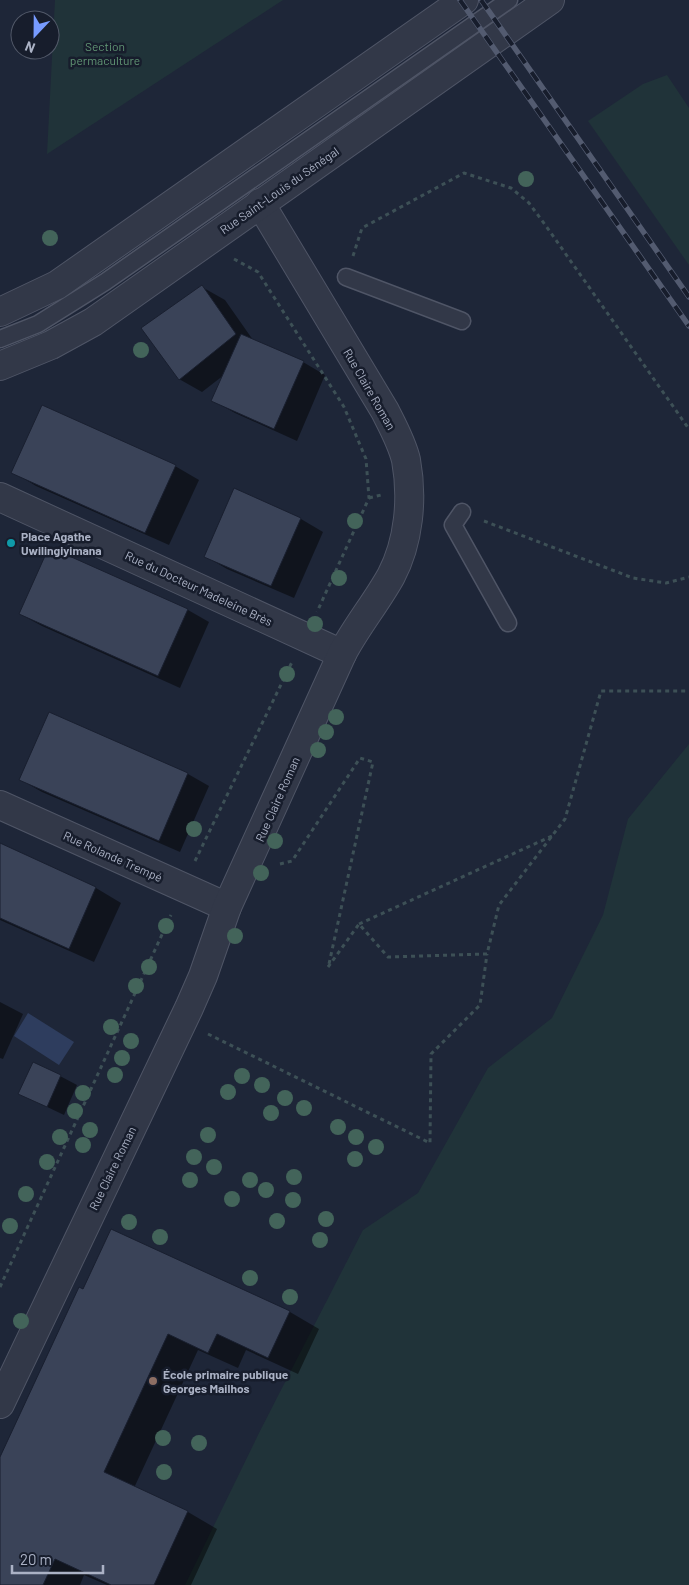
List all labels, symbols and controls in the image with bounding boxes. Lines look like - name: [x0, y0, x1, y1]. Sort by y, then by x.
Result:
- north arrow: [10, 10, 60, 60]
- text: N: [22, 38, 37, 57]
- park label: Section permaculture: [70, 39, 140, 67]
- street label: Rue Saint-Louis du Sénégal: [217, 144, 341, 236]
- street label: Rue Claire Roman: [341, 346, 399, 432]
- place label: Place Agathe Uwilingiyimana: [21, 529, 102, 557]
- marker: Place Agathe Uwilingiyimana: [5, 537, 17, 549]
- street label: Rue du Docteur Madeleine Brès: [123, 548, 275, 628]
- street label: Rue Claire Roman: [252, 754, 302, 844]
- street label: Rue Rolande Trempé: [61, 828, 165, 884]
- street label: Rue Claire Roman: [86, 1124, 138, 1212]
- place label: École primaire publique Georges Mailhos: [163, 1367, 289, 1395]
- marker: École primaire publique Georges Mailhos: [147, 1375, 159, 1387]
- scale bar: [12, 1542, 104, 1574]
- text: 20 m: [20, 1550, 52, 1568]

